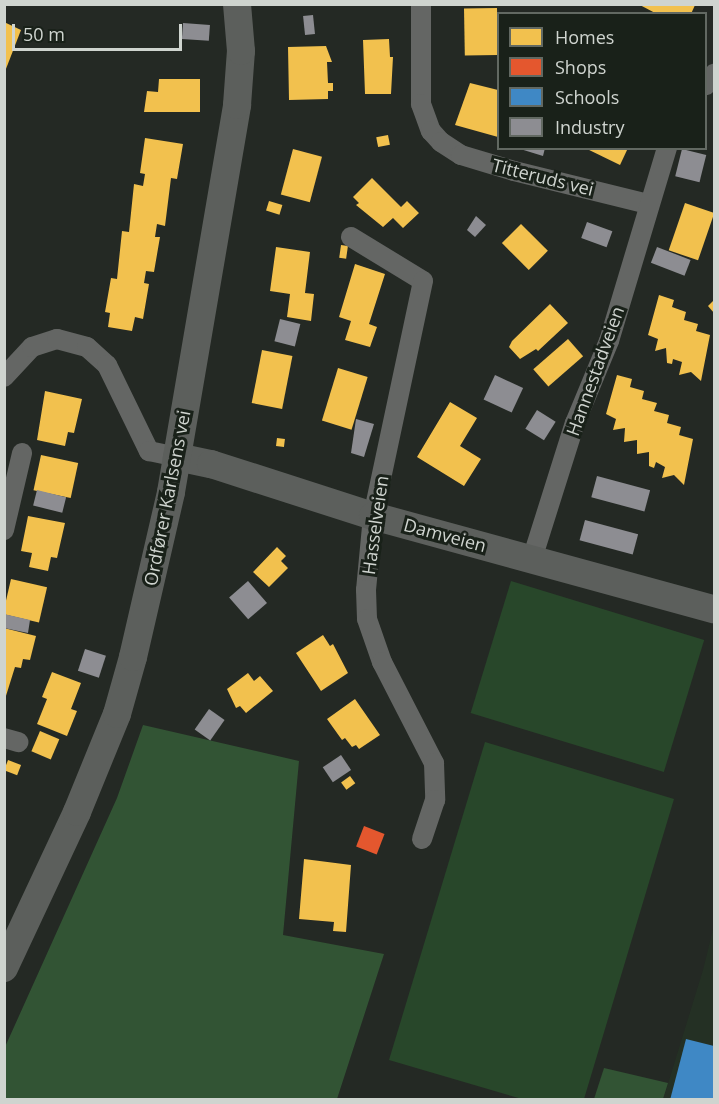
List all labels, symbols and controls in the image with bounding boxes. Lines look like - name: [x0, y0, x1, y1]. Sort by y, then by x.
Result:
- scale bar: [15, 12, 184, 50]
- legend: [497, 12, 707, 150]
- text: 50 m: [23, 22, 65, 46]
- text: Homes: [555, 25, 614, 49]
- text: Shops: [555, 55, 606, 79]
- text: Schools: [555, 85, 619, 109]
- text: Industry: [555, 115, 625, 139]
- street label: Titteruds vei: [490, 154, 596, 200]
- street label: Hannestadveien: [562, 303, 628, 439]
- street label: Ordfører Karlsens vei: [139, 408, 195, 588]
- street label: Hasselveien: [357, 474, 393, 576]
- street label: Damveien: [401, 514, 489, 556]

